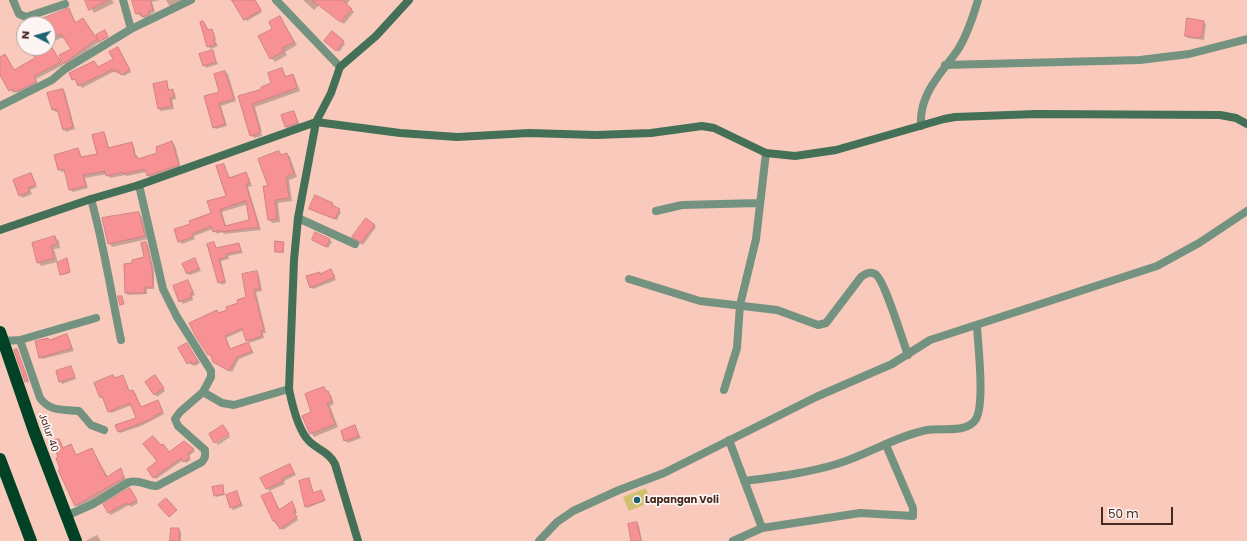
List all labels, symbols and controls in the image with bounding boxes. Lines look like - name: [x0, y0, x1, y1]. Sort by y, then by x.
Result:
- north arrow: [16, 16, 56, 56]
- text: N: [17, 30, 33, 40]
- street label: Jalur 40: [36, 412, 60, 454]
- place label: Lapangan Voli: [645, 494, 719, 506]
- marker: Lapangan Voli: [632, 495, 642, 505]
- scale bar: [1103, 499, 1175, 525]
- text: 50 m: [1108, 505, 1139, 522]

